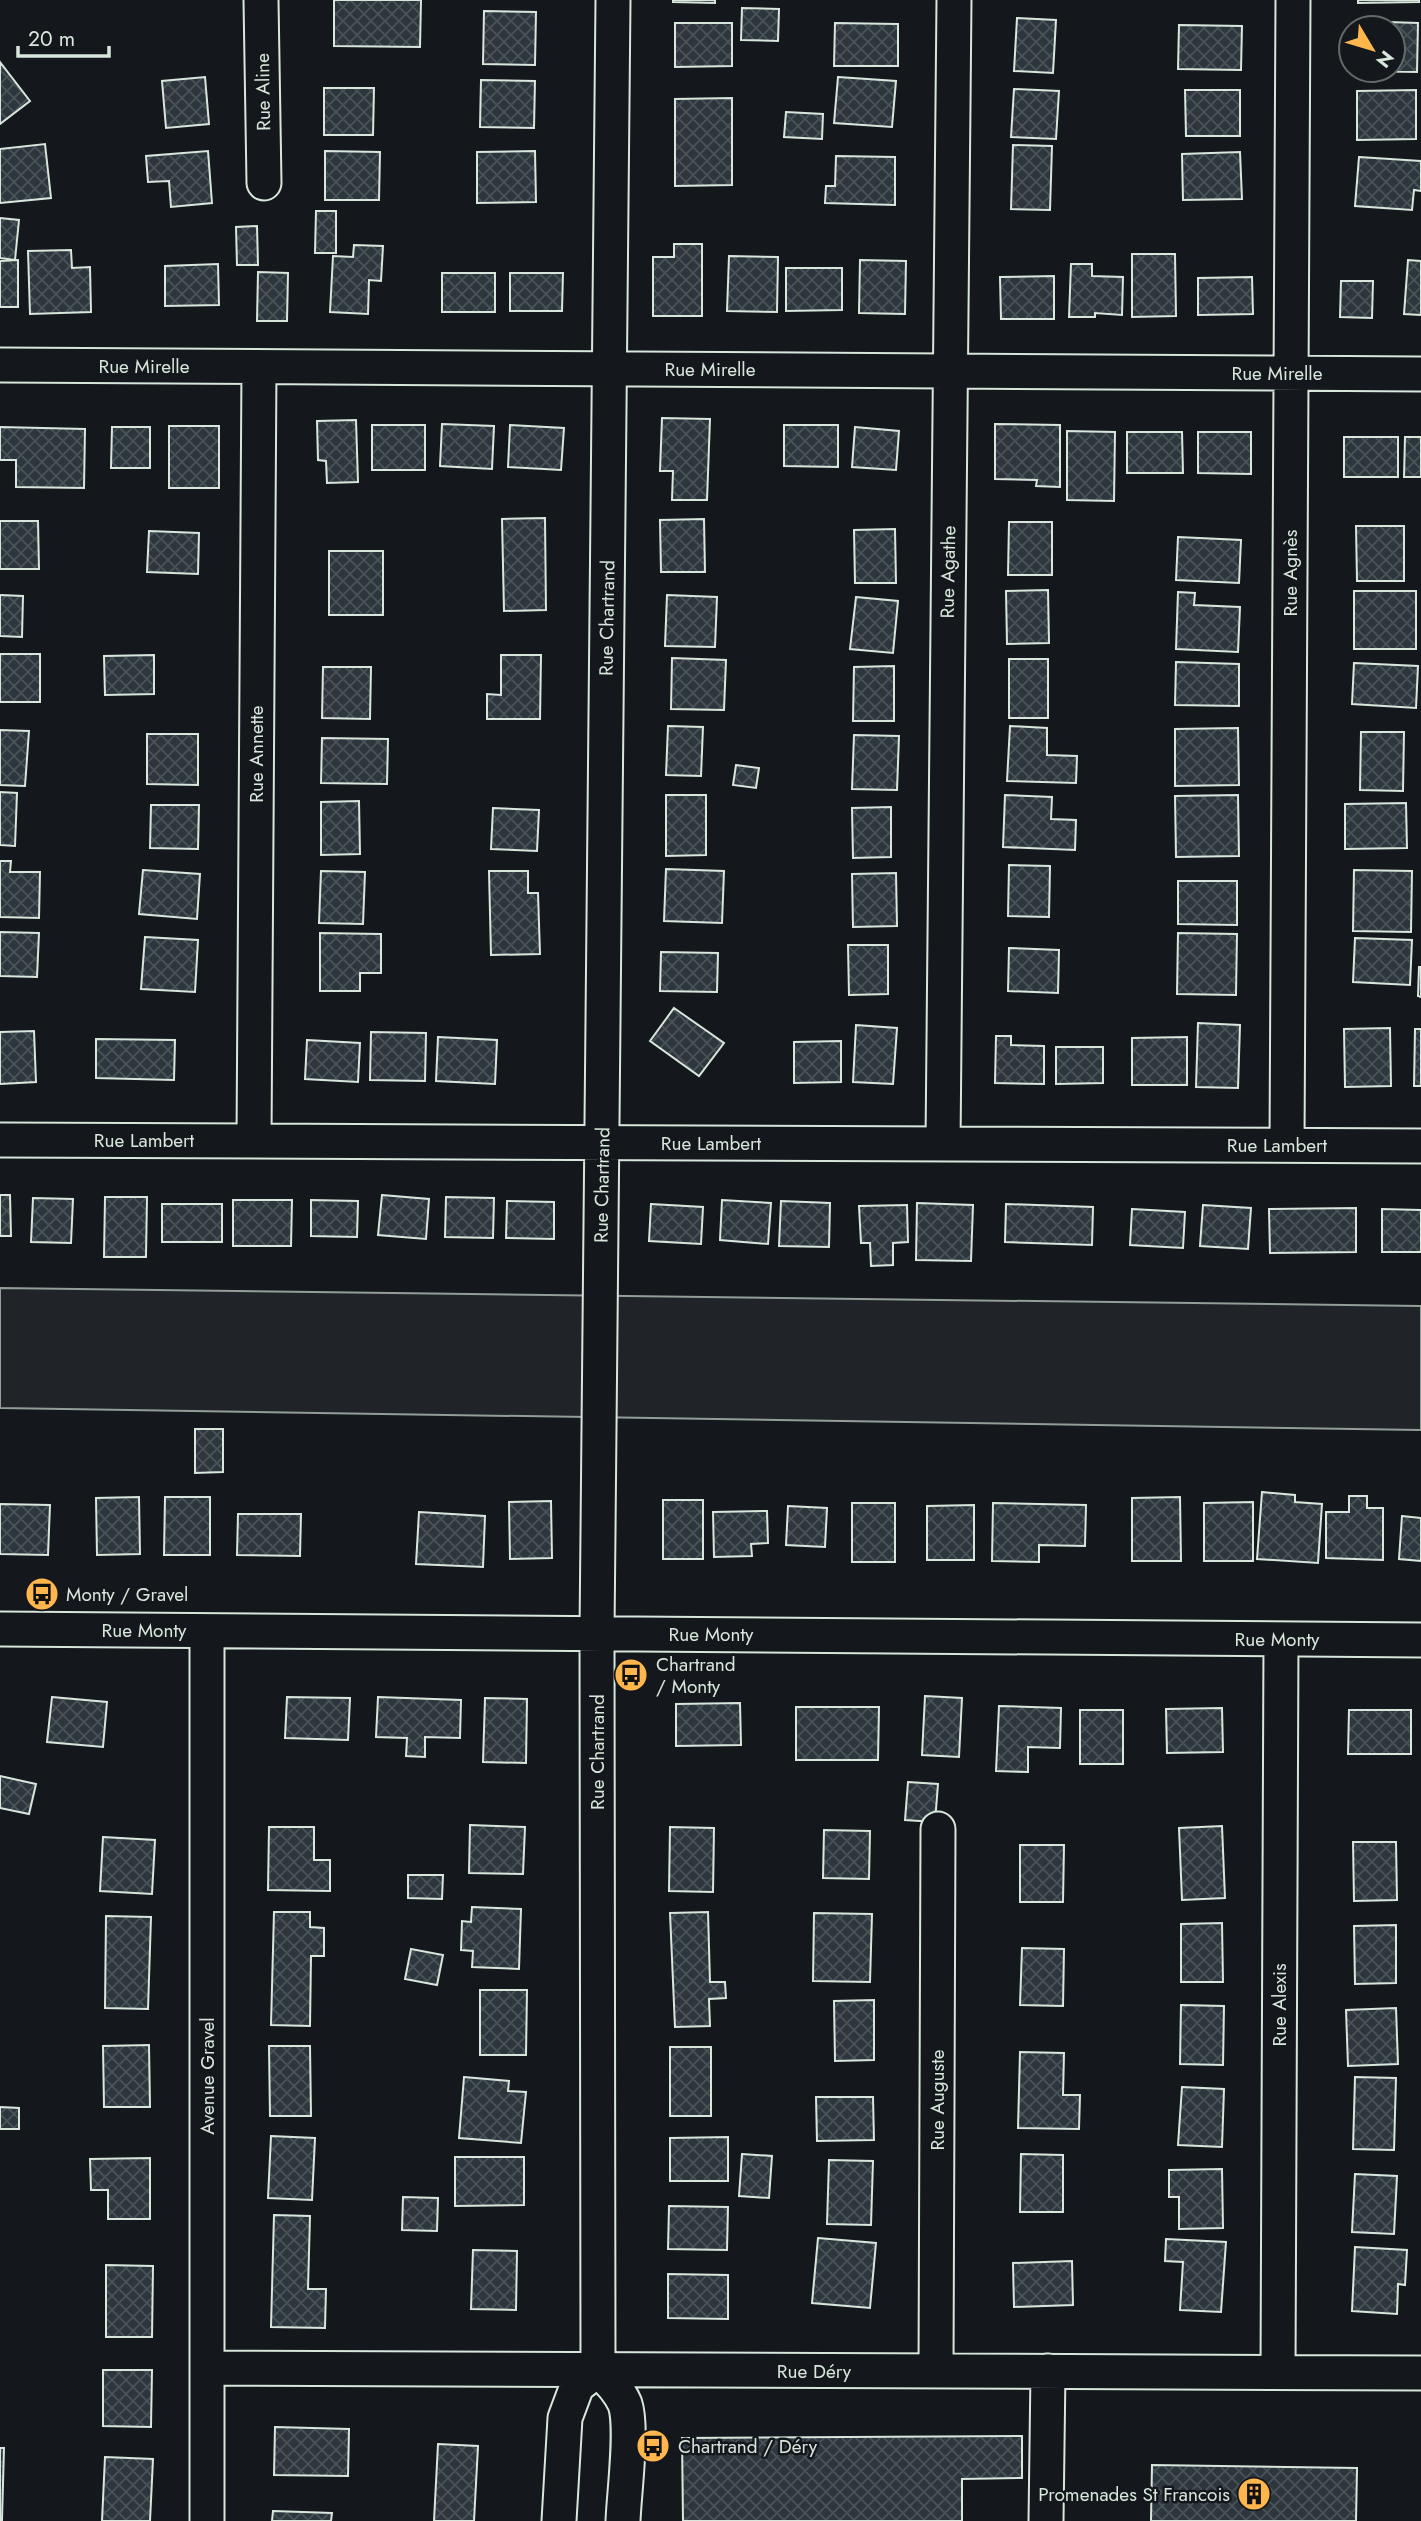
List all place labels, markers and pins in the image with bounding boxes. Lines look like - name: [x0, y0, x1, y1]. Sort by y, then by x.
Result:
- bus stop icon: Monty / Gravel: [23, 1575, 61, 1613]
- place label: Monty / Gravel: [66, 1581, 188, 1608]
- place label: Chartrand / Monty: [656, 1651, 736, 1700]
- bus stop icon: Chartrand / Monty: [612, 1656, 650, 1694]
- bus stop icon: Chartrand / Déry: [634, 2427, 672, 2465]
- place label: Chartrand / Déry: [678, 2433, 818, 2460]
- building icon: Promenades St Francois: [1235, 2475, 1273, 2513]
- place label: Promenades St Francois: [1038, 2481, 1230, 2508]

